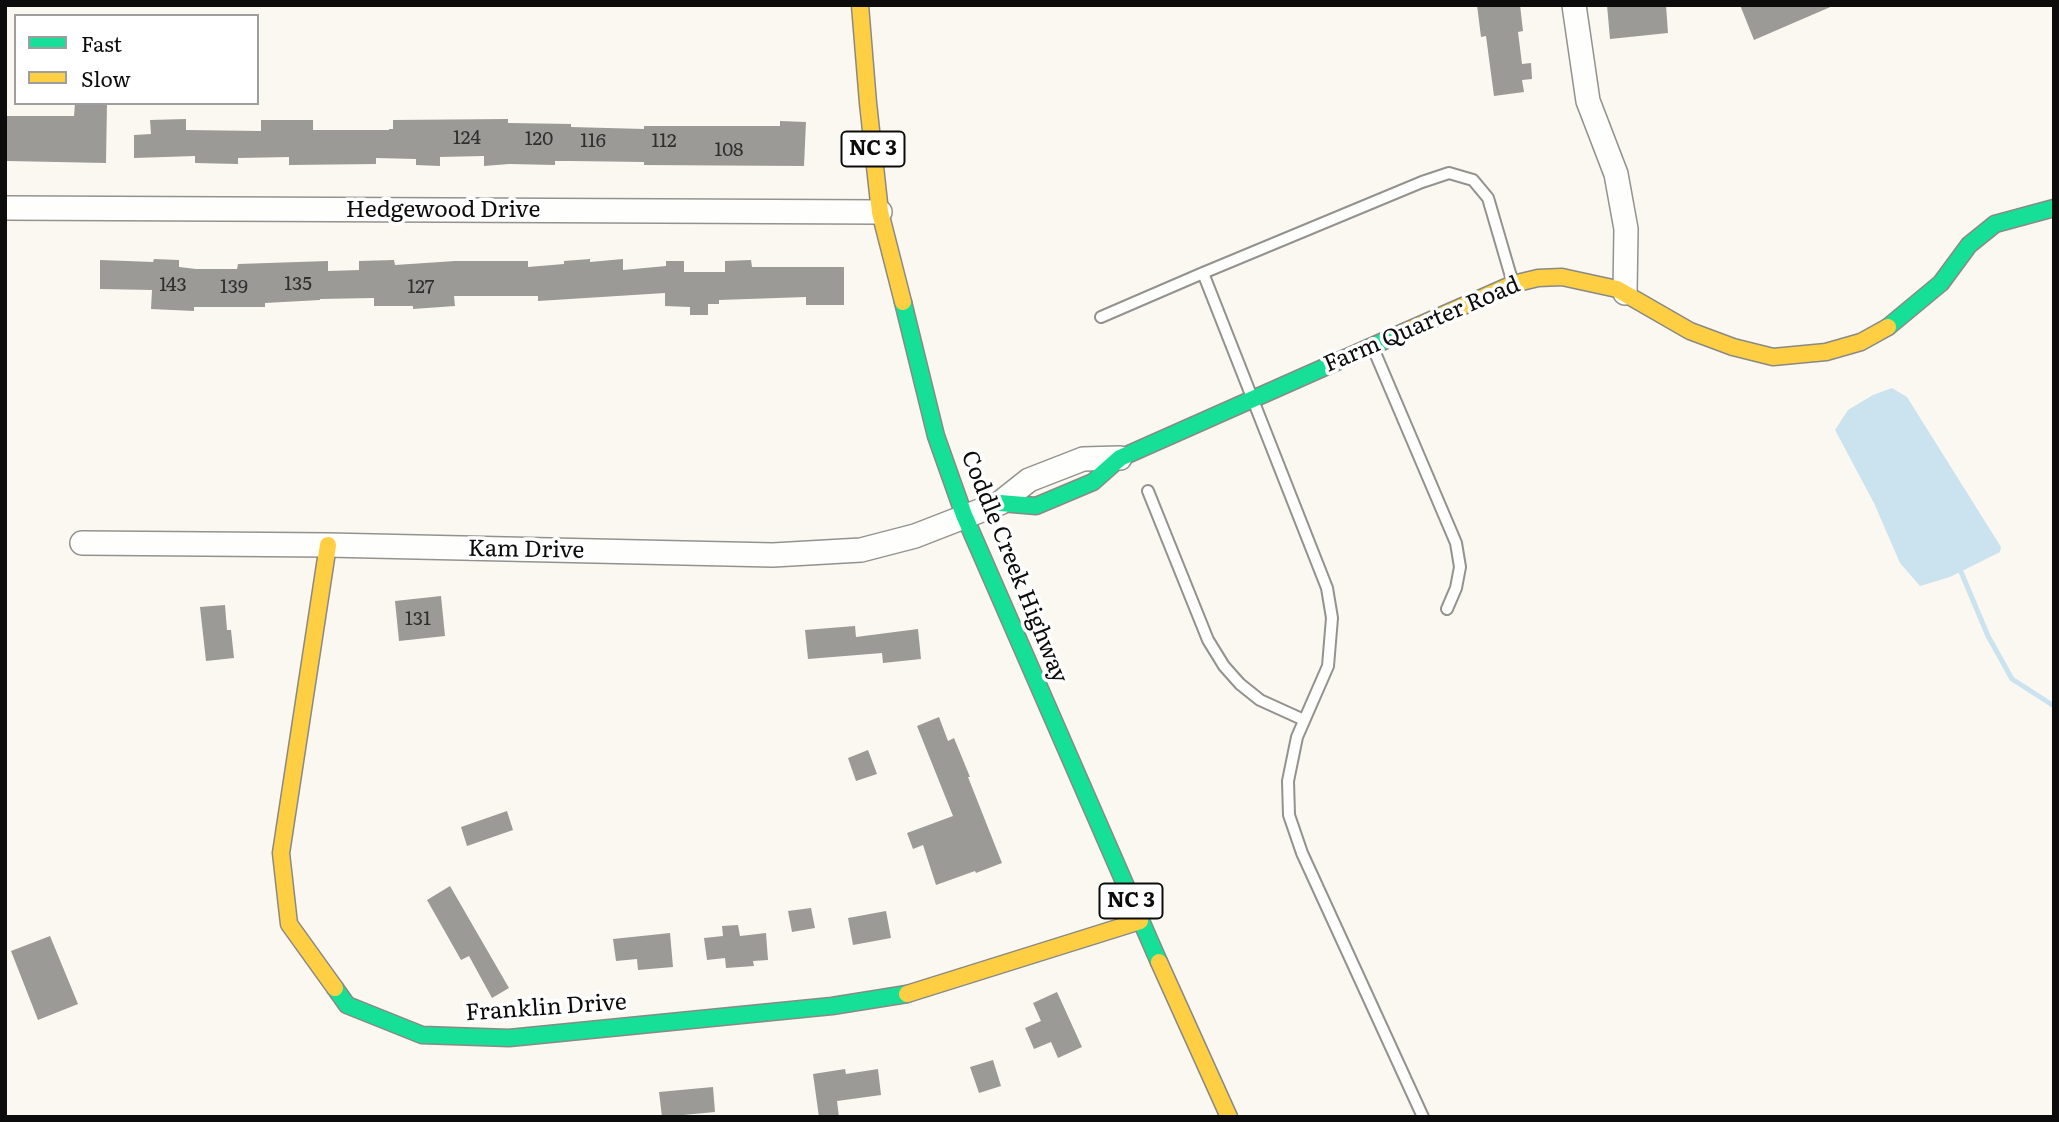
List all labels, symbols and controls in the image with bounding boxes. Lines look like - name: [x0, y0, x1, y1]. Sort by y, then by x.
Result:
- legend: [14, 14, 259, 105]
- text: Fast: [81, 27, 122, 58]
- text: Slow: [81, 62, 131, 93]
- house number: 124: [453, 127, 481, 149]
- house number: 120: [525, 128, 553, 150]
- house number: 116: [580, 130, 606, 152]
- house number: 112: [651, 130, 677, 152]
- road number: NC 3: [842, 132, 904, 166]
- house number: 108: [714, 139, 744, 161]
- street label: Hedgewood Drive: [346, 196, 540, 224]
- street label: Farm Quarter Road: [1320, 271, 1524, 379]
- house number: 135: [284, 273, 312, 295]
- house number: 143: [159, 274, 187, 296]
- house number: 139: [220, 276, 248, 298]
- house number: 127: [408, 276, 434, 298]
- street label: Coddle Creek Highway: [955, 447, 1073, 687]
- street label: Kam Drive: [468, 535, 584, 565]
- house number: 131: [405, 608, 431, 630]
- road number: NC 3: [1100, 884, 1162, 918]
- street label: Franklin Drive: [464, 989, 628, 1027]

